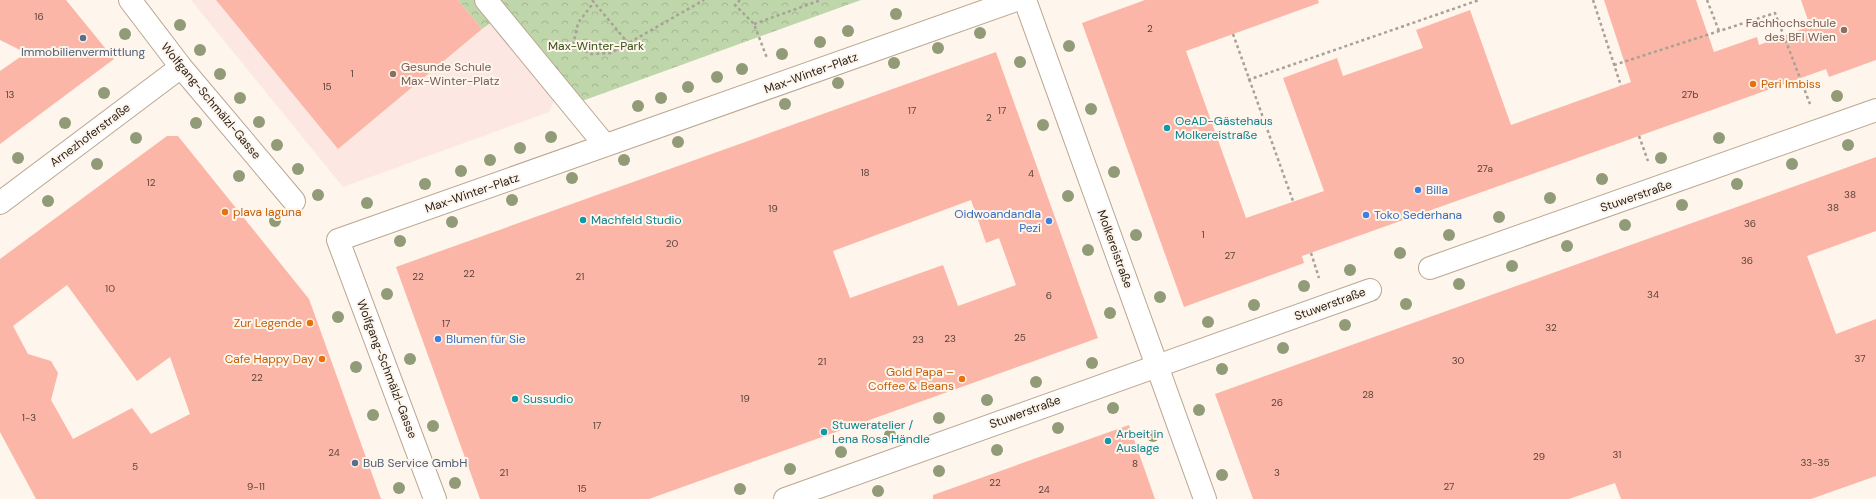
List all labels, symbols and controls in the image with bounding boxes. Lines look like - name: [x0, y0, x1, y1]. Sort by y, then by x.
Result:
- house number: 16: [34, 10, 44, 23]
- place label: Fachhochschule des BFI Wien: [1746, 15, 1836, 45]
- house number: 2: [1147, 22, 1153, 35]
- marker: Fachhochschule des BFI Wien: [1839, 25, 1849, 35]
- marker: Immobilienvermittlung: [78, 33, 88, 43]
- park label: Max-Winter-Park: [548, 38, 644, 54]
- street label: Wolfgang-Schmälzl-Gasse: [157, 39, 265, 163]
- place label: Immobilienvermittlung: [21, 44, 145, 60]
- street label: Max-Winter-Platz: [762, 49, 860, 97]
- place label: Gesunde Schule Max-Winter-Platz: [401, 59, 499, 89]
- house number: 1: [350, 67, 354, 80]
- marker: Gesunde Schule Max-Winter-Platz: [388, 69, 398, 79]
- place label: Peri Imbiss: [1761, 76, 1821, 92]
- marker: Peri Imbiss: [1748, 79, 1758, 89]
- house number: 15: [322, 80, 332, 93]
- house number: 13: [5, 88, 15, 101]
- house number: 27b: [1681, 88, 1699, 101]
- street label: Arnezhoferstraße: [47, 99, 134, 170]
- house number: 17: [908, 104, 916, 117]
- house number: 17: [998, 104, 1006, 117]
- house number: 2: [986, 111, 992, 124]
- place label: OeAD-Gästehaus Molkereistraße: [1175, 113, 1273, 143]
- marker: OeAD-Gästehaus Molkereistraße: [1162, 123, 1172, 133]
- house number: 27a: [1477, 162, 1493, 175]
- house number: 18: [860, 166, 870, 179]
- house number: 4: [1028, 167, 1034, 180]
- street label: Max-Winter-Platz: [423, 169, 521, 217]
- house number: 12: [147, 176, 156, 189]
- street label: Stuwerstraße: [1598, 176, 1674, 216]
- place label: Billa: [1426, 182, 1448, 198]
- marker: Billa: [1413, 185, 1423, 195]
- house number: 38: [1844, 188, 1856, 201]
- house number: 38: [1827, 201, 1839, 214]
- house number: 19: [768, 202, 778, 215]
- place label: plava laguna: [233, 204, 301, 220]
- place label: Oidwoandandla Pezi: [954, 206, 1041, 236]
- marker: plava laguna: [220, 207, 230, 217]
- place label: Toko Sederhana: [1374, 207, 1462, 223]
- street label: Molkereistraße: [1093, 208, 1137, 291]
- marker: Toko Sederhana: [1361, 210, 1371, 220]
- place label: Machfeld Studio: [591, 212, 682, 228]
- marker: Machfeld Studio: [578, 215, 588, 225]
- marker: Oidwoandandla Pezi: [1044, 216, 1054, 226]
- house number: 36: [1744, 217, 1756, 230]
- house number: 1: [1201, 228, 1205, 241]
- house number: 20: [666, 237, 678, 250]
- house number: 27: [1225, 249, 1235, 262]
- house number: 36: [1741, 254, 1753, 267]
- house number: 22: [463, 267, 475, 280]
- house number: 22: [412, 270, 424, 283]
- house number: 21: [576, 270, 584, 283]
- house number: 10: [105, 282, 115, 295]
- street label: Stuwerstraße: [1292, 284, 1368, 324]
- house number: 34: [1647, 288, 1659, 301]
- house number: 6: [1046, 289, 1052, 302]
- street label: Wolfgang-Schmälzl-Gasse: [353, 297, 421, 441]
- place label: Zur Legende: [234, 315, 302, 331]
- house number: 17: [442, 317, 450, 330]
- marker: Zur Legende: [305, 318, 315, 328]
- house number: 32: [1545, 321, 1557, 334]
- place label: Blumen für Sie: [446, 331, 526, 347]
- house number: 25: [1014, 331, 1026, 344]
- house number: 23: [944, 332, 956, 345]
- house number: 23: [912, 333, 924, 346]
- marker: Blumen für Sie: [433, 334, 443, 344]
- place label: Cafe Happy Day: [225, 351, 314, 367]
- house number: 37: [1854, 352, 1866, 365]
- marker: Cafe Happy Day: [317, 354, 327, 364]
- house number: 30: [1452, 354, 1465, 367]
- house number: 21: [818, 355, 826, 368]
- place label: Gold Papa – Coffee & Beans: [868, 364, 954, 394]
- house number: 22: [251, 371, 263, 384]
- marker: Gold Papa – Coffee & Beans: [957, 374, 967, 384]
- house number: 28: [1362, 388, 1374, 401]
- place label: Sussudio: [523, 391, 573, 407]
- house number: 19: [740, 392, 750, 405]
- street label: Stuwerstraße: [987, 392, 1063, 432]
- marker: Sussudio: [510, 394, 520, 404]
- house number: 26: [1271, 396, 1283, 409]
- house number: 1-3: [22, 411, 36, 424]
- place label: Stuweratelier / Lena Rosa Händle: [832, 417, 930, 447]
- house number: 17: [593, 419, 601, 432]
- place label: Arbeit in Auslage: [1116, 426, 1163, 456]
- marker: Stuweratelier / Lena Rosa Händle: [819, 427, 829, 437]
- marker: Arbeit in Auslage: [1103, 436, 1113, 446]
- house number: 24: [328, 446, 340, 459]
- house number: 31: [1613, 448, 1621, 461]
- house number: 29: [1533, 450, 1545, 463]
- place label: BuB Service GmbH: [363, 455, 467, 471]
- house number: 33-35: [1800, 456, 1830, 469]
- house number: 8: [1132, 457, 1138, 470]
- marker: BuB Service GmbH: [350, 458, 360, 468]
- house number: 5: [132, 460, 138, 473]
- house number: 21: [500, 466, 508, 479]
- house number: 3: [1274, 466, 1280, 479]
- house number: 22: [989, 476, 1001, 489]
- house number: 9-11: [247, 480, 265, 493]
- house number: 27: [1444, 480, 1454, 493]
- house number: 15: [577, 482, 587, 495]
- house number: 24: [1038, 483, 1050, 496]

